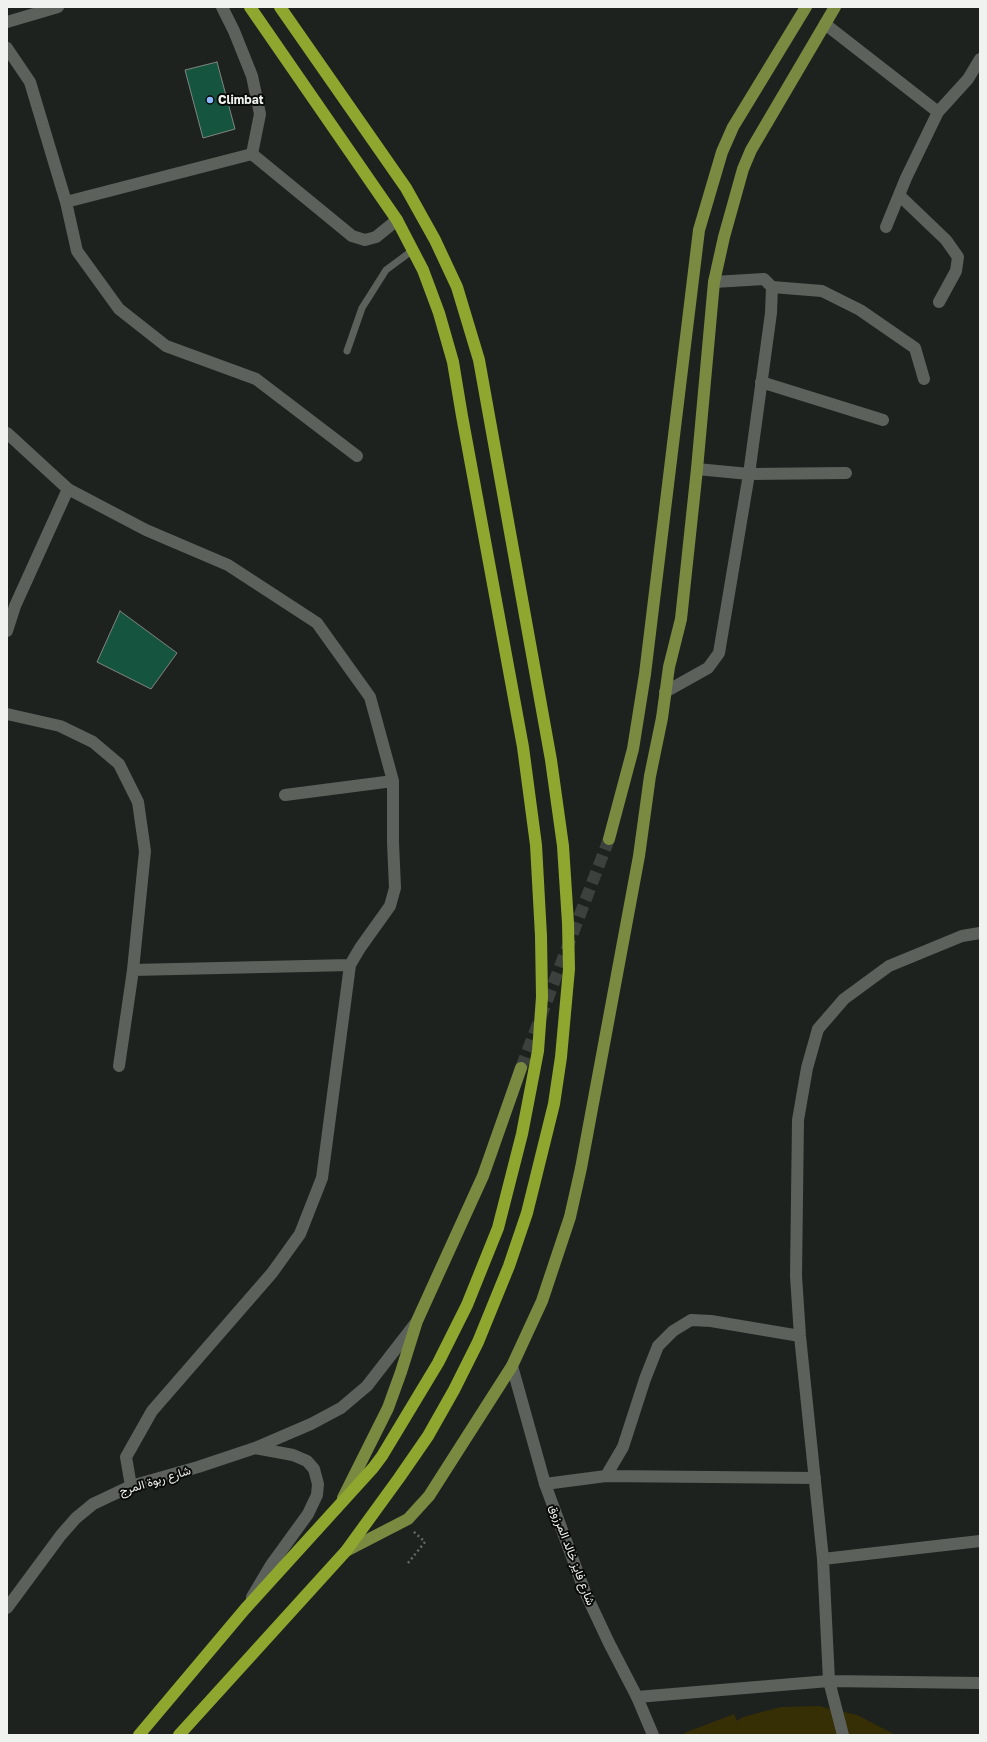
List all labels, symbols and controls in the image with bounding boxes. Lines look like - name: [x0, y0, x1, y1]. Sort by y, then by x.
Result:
- place label: Climbat: [218, 93, 263, 107]
- marker: Climbat: [205, 95, 215, 105]
- street label: شارع ربوة المرج: [117, 1463, 193, 1499]
- street label: شارع فايز خالد المرزوق: [546, 1503, 598, 1607]

